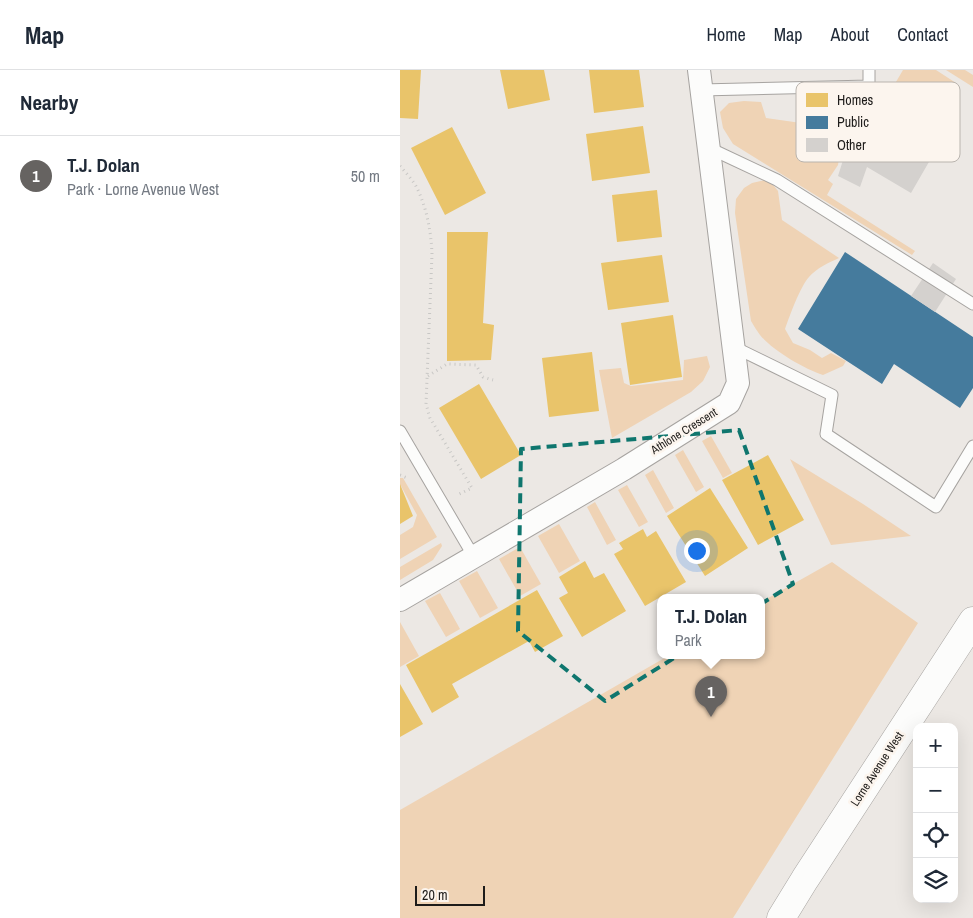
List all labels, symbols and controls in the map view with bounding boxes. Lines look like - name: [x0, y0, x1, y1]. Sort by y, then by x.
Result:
- text: Map: [25, 19, 64, 51]
- text: Home: [706, 22, 746, 47]
- text: Map: [774, 22, 803, 47]
- text: About: [831, 22, 869, 47]
- text: Contact: [897, 22, 948, 47]
- legend: [796, 82, 960, 162]
- text: Nearby: [20, 88, 78, 117]
- text: Homes: [837, 91, 874, 109]
- text: Public: [837, 113, 869, 131]
- text: Other: [837, 136, 866, 154]
- text: T.J. Dolan: [67, 152, 140, 178]
- text: 1: [32, 165, 40, 187]
- text: 50 m: [351, 165, 380, 187]
- text: Park · Lorne Avenue West: [67, 178, 219, 200]
- street label: Athlone Crescent: [647, 404, 720, 458]
- your location: [684, 538, 710, 564]
- popup: [657, 594, 765, 659]
- text: T.J. Dolan: [675, 603, 747, 629]
- text: Park: [675, 629, 702, 651]
- pin: 1: [695, 676, 727, 717]
- map controls: [913, 723, 958, 903]
- button: +: [913, 723, 958, 768]
- street label: Lorne Avenue West: [847, 729, 907, 809]
- button: −: [913, 768, 958, 813]
- button: locate: [913, 813, 958, 858]
- button: layers: [913, 858, 958, 903]
- scale bar: [415, 883, 485, 906]
- text: 20 m: [422, 886, 448, 904]

